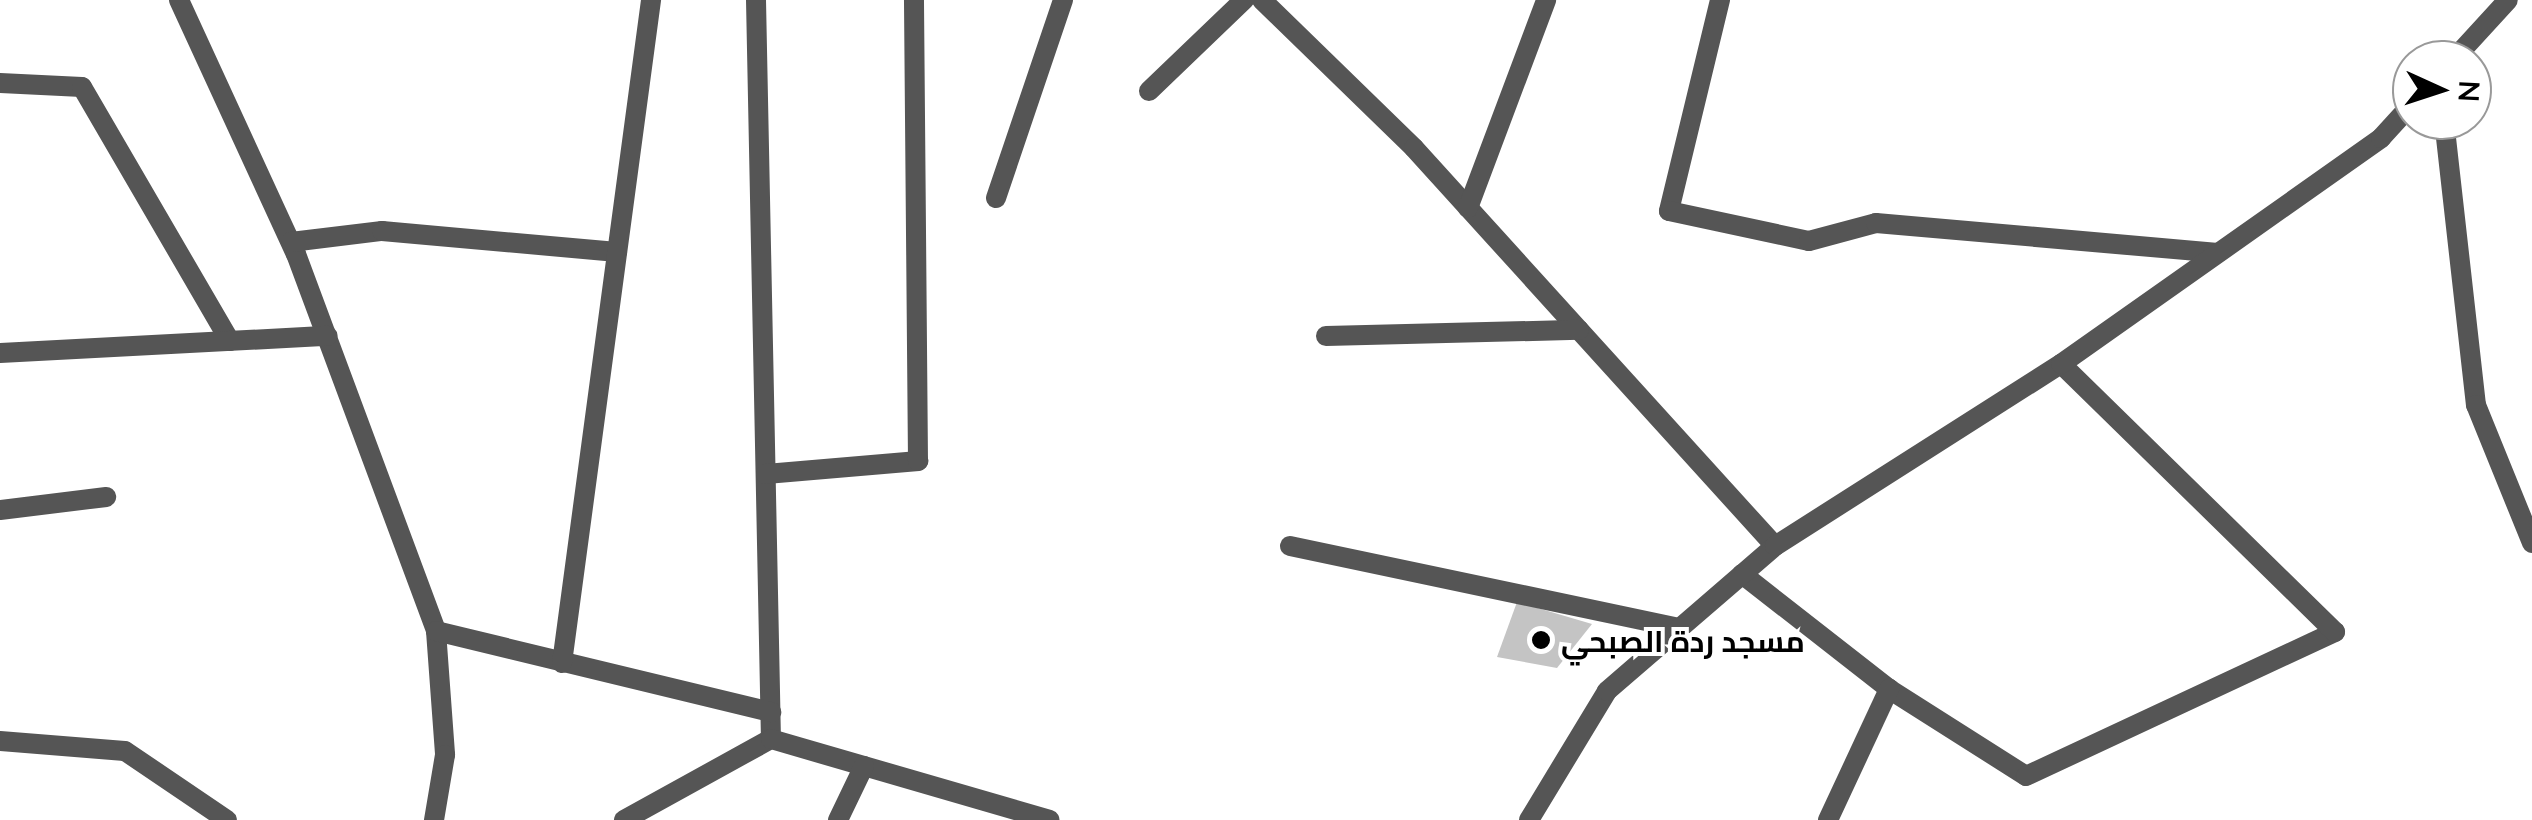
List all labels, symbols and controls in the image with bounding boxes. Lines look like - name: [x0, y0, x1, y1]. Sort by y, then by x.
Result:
- north arrow: [2392, 40, 2492, 140]
- text: N: [2452, 80, 2488, 103]
- place label: مسجد ردة الصبحي: [1561, 622, 1805, 658]
- marker: مسجد ردة الصبحي: [1530, 629, 1552, 651]

